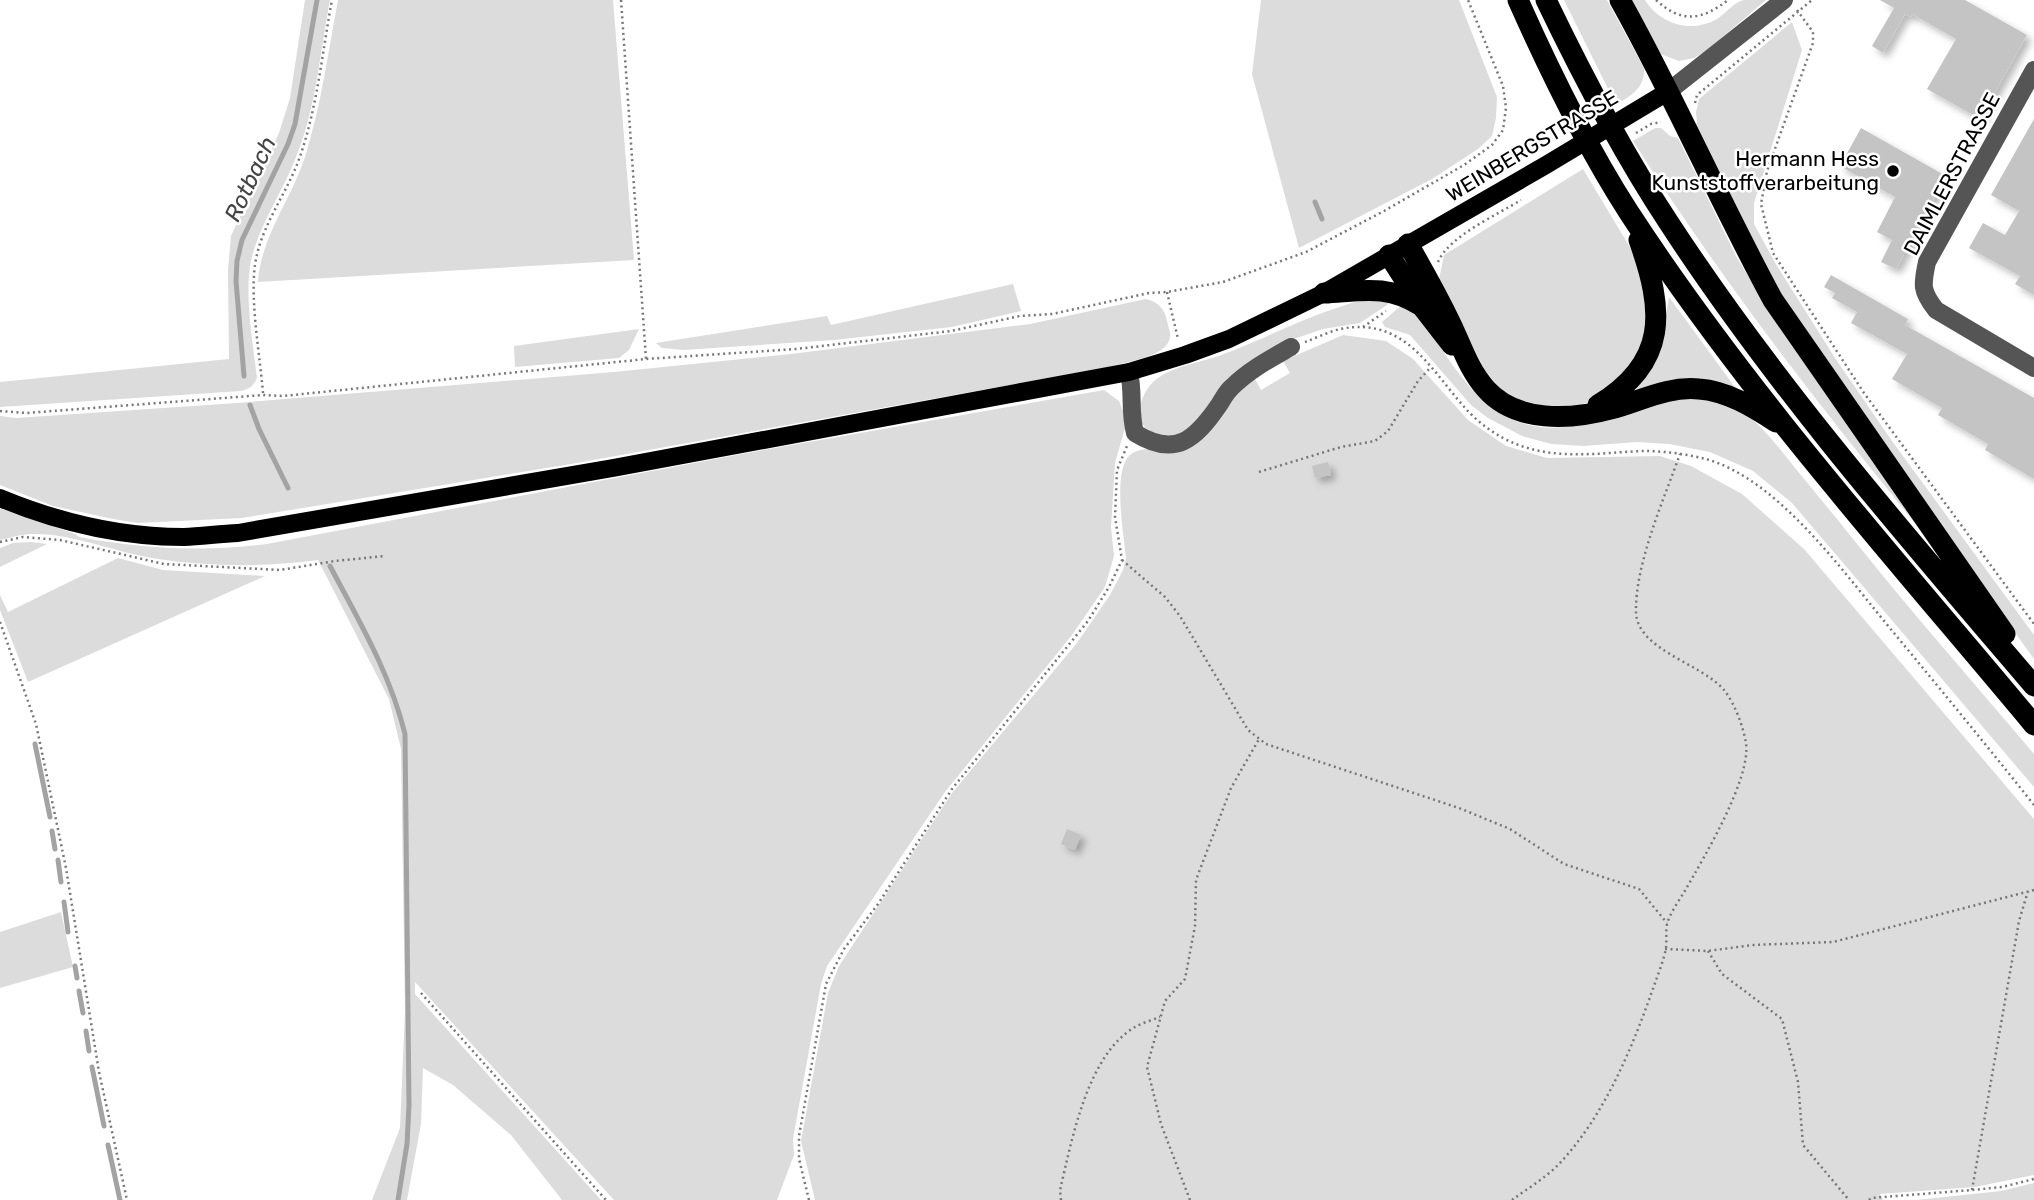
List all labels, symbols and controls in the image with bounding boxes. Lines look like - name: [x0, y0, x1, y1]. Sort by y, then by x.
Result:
- street label: WEINBERGSTRASSE: [1441, 84, 1622, 207]
- street label: DAIMLERSTRASSE: [1898, 88, 2005, 259]
- water label: Rotbach: [218, 132, 282, 226]
- place label: Hermann Hess Kunststoffverarbeitung: [1651, 146, 1879, 195]
- marker: Hermann Hess Kunststoffverarbeitung: [1885, 163, 1901, 179]

